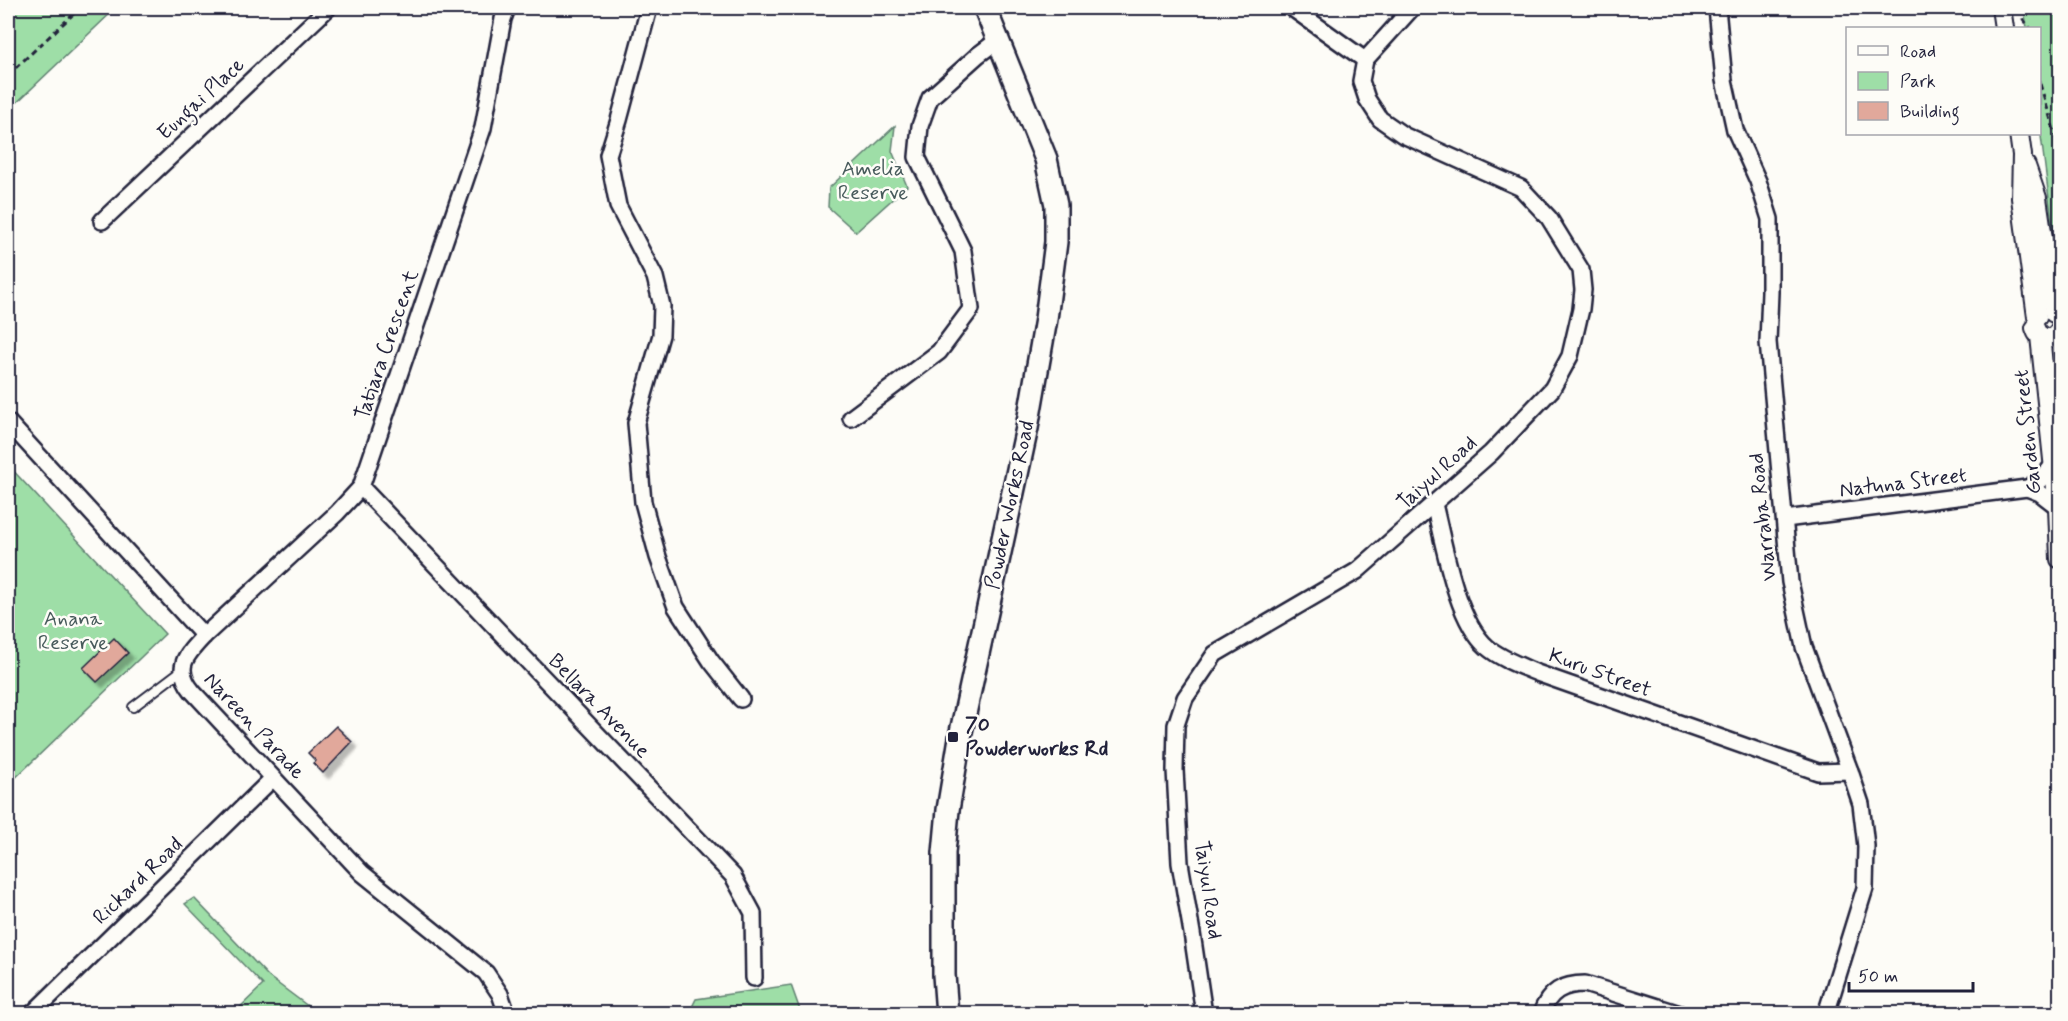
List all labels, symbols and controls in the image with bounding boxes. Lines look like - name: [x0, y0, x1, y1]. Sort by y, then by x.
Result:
- legend: [1846, 27, 2041, 135]
- text: Road: [1900, 40, 1936, 64]
- street label: Eungai Place: [151, 51, 252, 148]
- text: Park: [1900, 70, 1936, 94]
- text: Building: [1900, 100, 1960, 126]
- park label: Amelia Reserve: [838, 155, 908, 207]
- street label: Tatiara Crescent: [348, 266, 426, 424]
- street label: Garden Street: [2007, 368, 2048, 496]
- street label: Powder Works Road: [978, 418, 1042, 592]
- street label: Taiyul Road: [1391, 429, 1483, 517]
- street label: Warraba Road: [1742, 452, 1784, 582]
- street label: Natuna Street: [1838, 461, 1968, 505]
- park label: Anana Reserve: [38, 605, 108, 657]
- street label: Kuru Street: [1545, 641, 1655, 705]
- street label: Bellara Avenue: [542, 648, 656, 764]
- street label: Nareen Parade: [197, 666, 311, 786]
- place label: 70 Powderworks Rd: [965, 711, 1108, 763]
- marker: 70 Powderworks Rd: [946, 730, 960, 744]
- street label: Rickard Road: [87, 831, 189, 931]
- street label: Taiyul Road: [1187, 839, 1229, 941]
- scale bar: [1849, 955, 1974, 993]
- text: 50 m: [1858, 965, 1898, 989]

